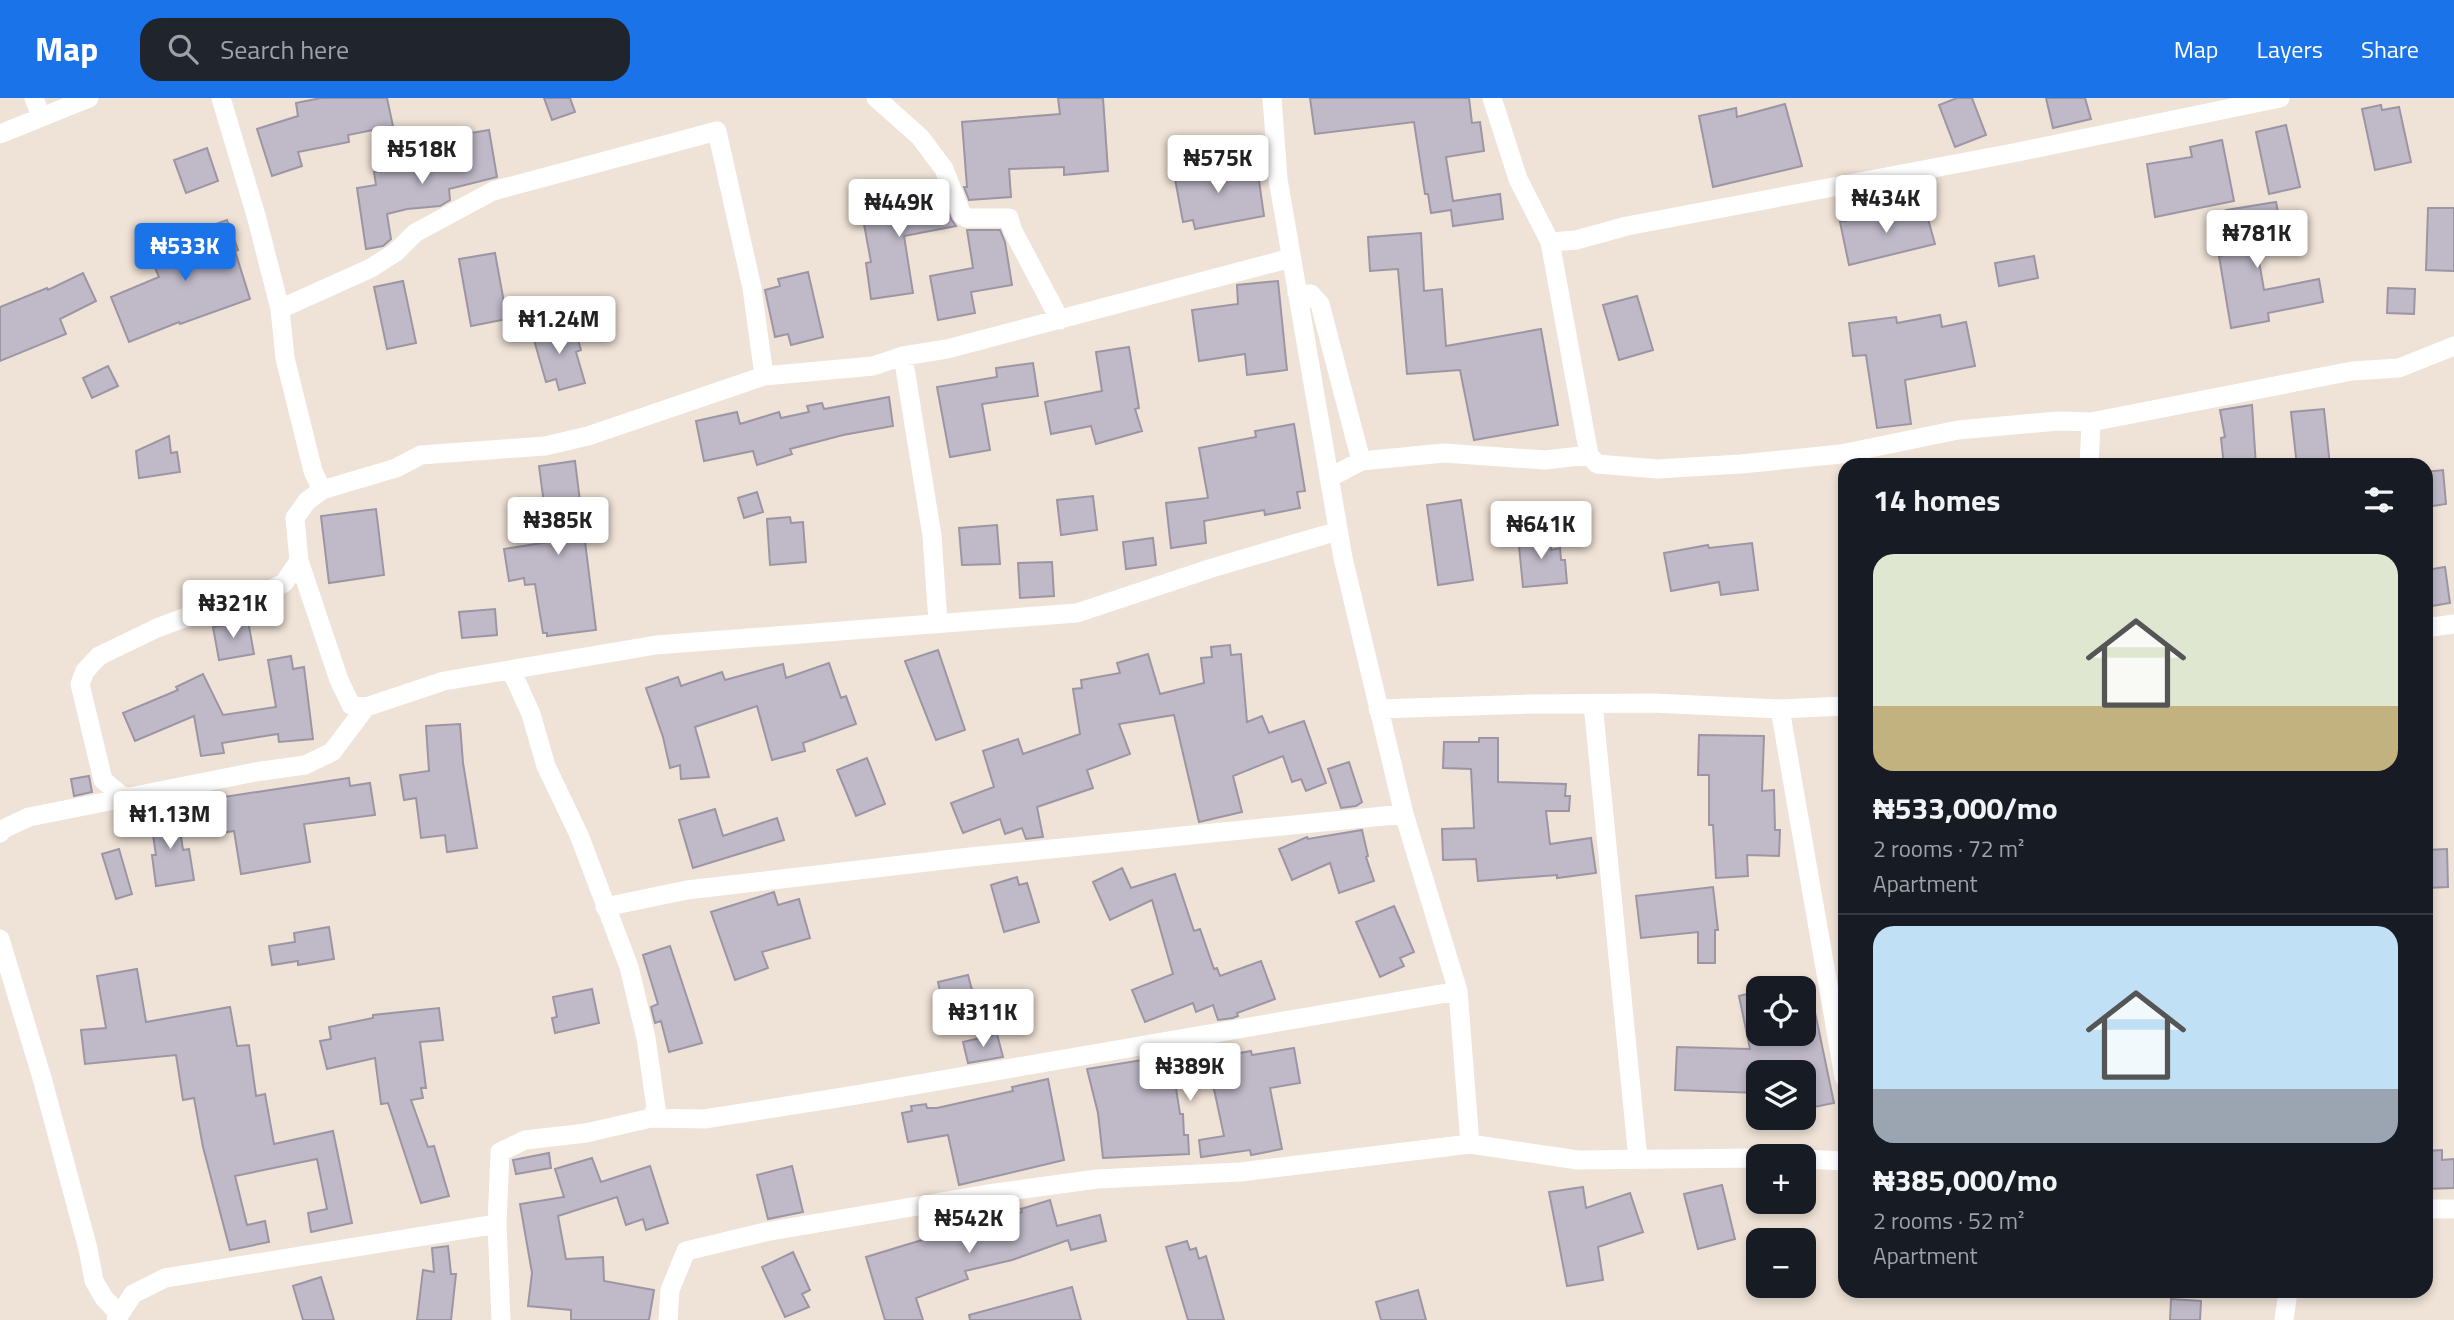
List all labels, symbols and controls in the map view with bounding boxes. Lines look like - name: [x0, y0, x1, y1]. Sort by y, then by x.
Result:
- search box: [140, 18, 630, 81]
- text: Map: [35, 24, 98, 74]
- icon: search: [164, 30, 202, 68]
- text: Search here: [220, 30, 349, 69]
- text: Map: [2174, 31, 2219, 67]
- text: Layers: [2257, 31, 2323, 67]
- text: Share: [2361, 31, 2419, 67]
- pin: ₦518K: [373, 126, 471, 186]
- text: ₦518K: [388, 131, 456, 166]
- pin: ₦575K: [1169, 136, 1267, 195]
- text: ₦575K: [1184, 140, 1252, 175]
- pin: ₦434K: [1837, 176, 1935, 235]
- pin: ₦449K: [850, 180, 948, 239]
- text: ₦434K: [1852, 180, 1920, 215]
- text: ₦449K: [865, 184, 933, 219]
- pin: ₦781K: [2208, 211, 2306, 270]
- text: ₦781K: [2223, 215, 2291, 250]
- pin: ₦533K: [136, 223, 234, 283]
- text: ₦533K: [151, 228, 219, 263]
- pin: ₦1.24M: [502, 296, 616, 356]
- text: ₦1.24M: [519, 301, 599, 336]
- text: 14 homes: [1873, 477, 2000, 523]
- icon: filters: [2360, 481, 2398, 519]
- pin: ₦385K: [509, 498, 607, 557]
- text: ₦385K: [524, 502, 592, 537]
- pin: ₦641K: [1492, 502, 1590, 561]
- text: ₦641K: [1507, 506, 1575, 541]
- pin: ₦321K: [184, 580, 282, 640]
- text: ₦321K: [199, 585, 267, 620]
- icon: home: [2073, 600, 2199, 726]
- text: ₦533,000/mo: [1873, 785, 2058, 831]
- pin: ₦1.13M: [113, 792, 227, 851]
- text: ₦1.13M: [130, 796, 210, 831]
- text: 2 rooms · 72 m²: [1873, 831, 2024, 866]
- text: Apartment: [1873, 866, 1978, 901]
- icon: home: [2073, 972, 2199, 1098]
- map controls: [1746, 976, 1816, 1298]
- button: locate: [1746, 976, 1816, 1046]
- pin: ₦311K: [934, 990, 1032, 1049]
- text: ₦311K: [949, 994, 1017, 1029]
- pin: ₦389K: [1141, 1044, 1239, 1103]
- text: ₦389K: [1156, 1048, 1224, 1083]
- button: layers: [1746, 1060, 1816, 1130]
- button: +: [1746, 1144, 1816, 1214]
- text: ₦385,000/mo: [1873, 1157, 2058, 1203]
- pin: ₦542K: [920, 1196, 1018, 1255]
- text: ₦542K: [935, 1200, 1003, 1235]
- text: 2 rooms · 52 m²: [1873, 1203, 2024, 1238]
- button: −: [1746, 1228, 1816, 1298]
- text: Apartment: [1873, 1238, 1978, 1273]

